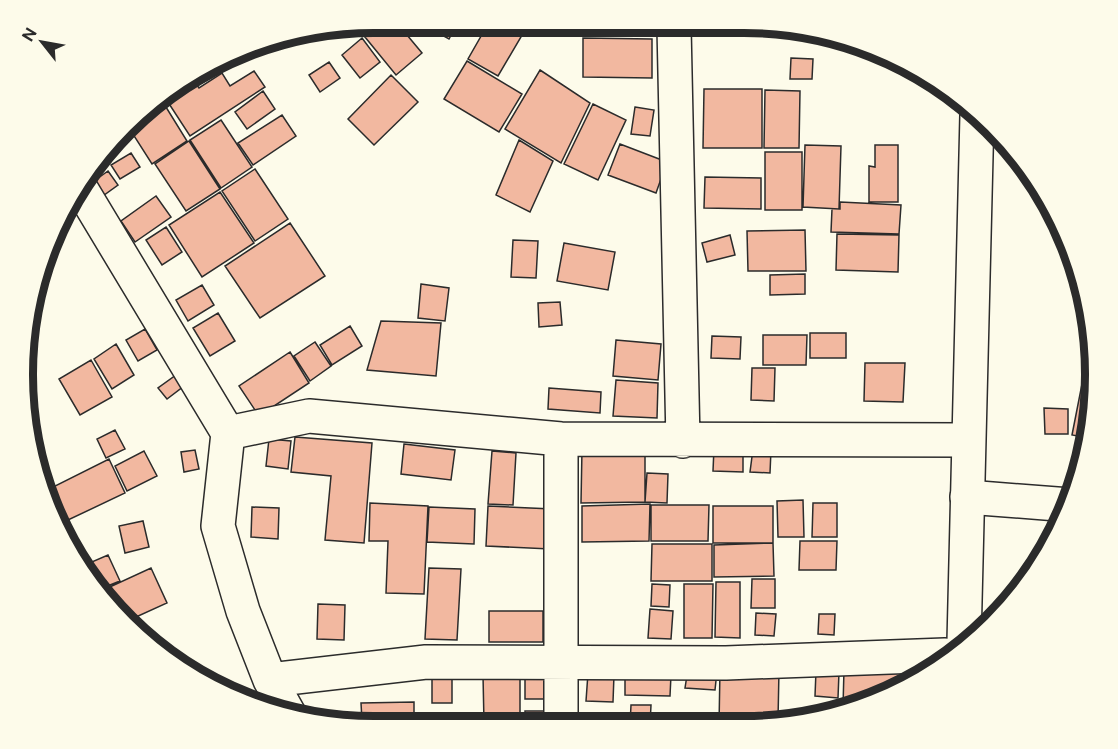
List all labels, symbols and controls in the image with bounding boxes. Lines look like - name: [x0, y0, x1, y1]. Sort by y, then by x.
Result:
- north arrow: [12, 12, 72, 72]
- text: N: [18, 24, 41, 45]

